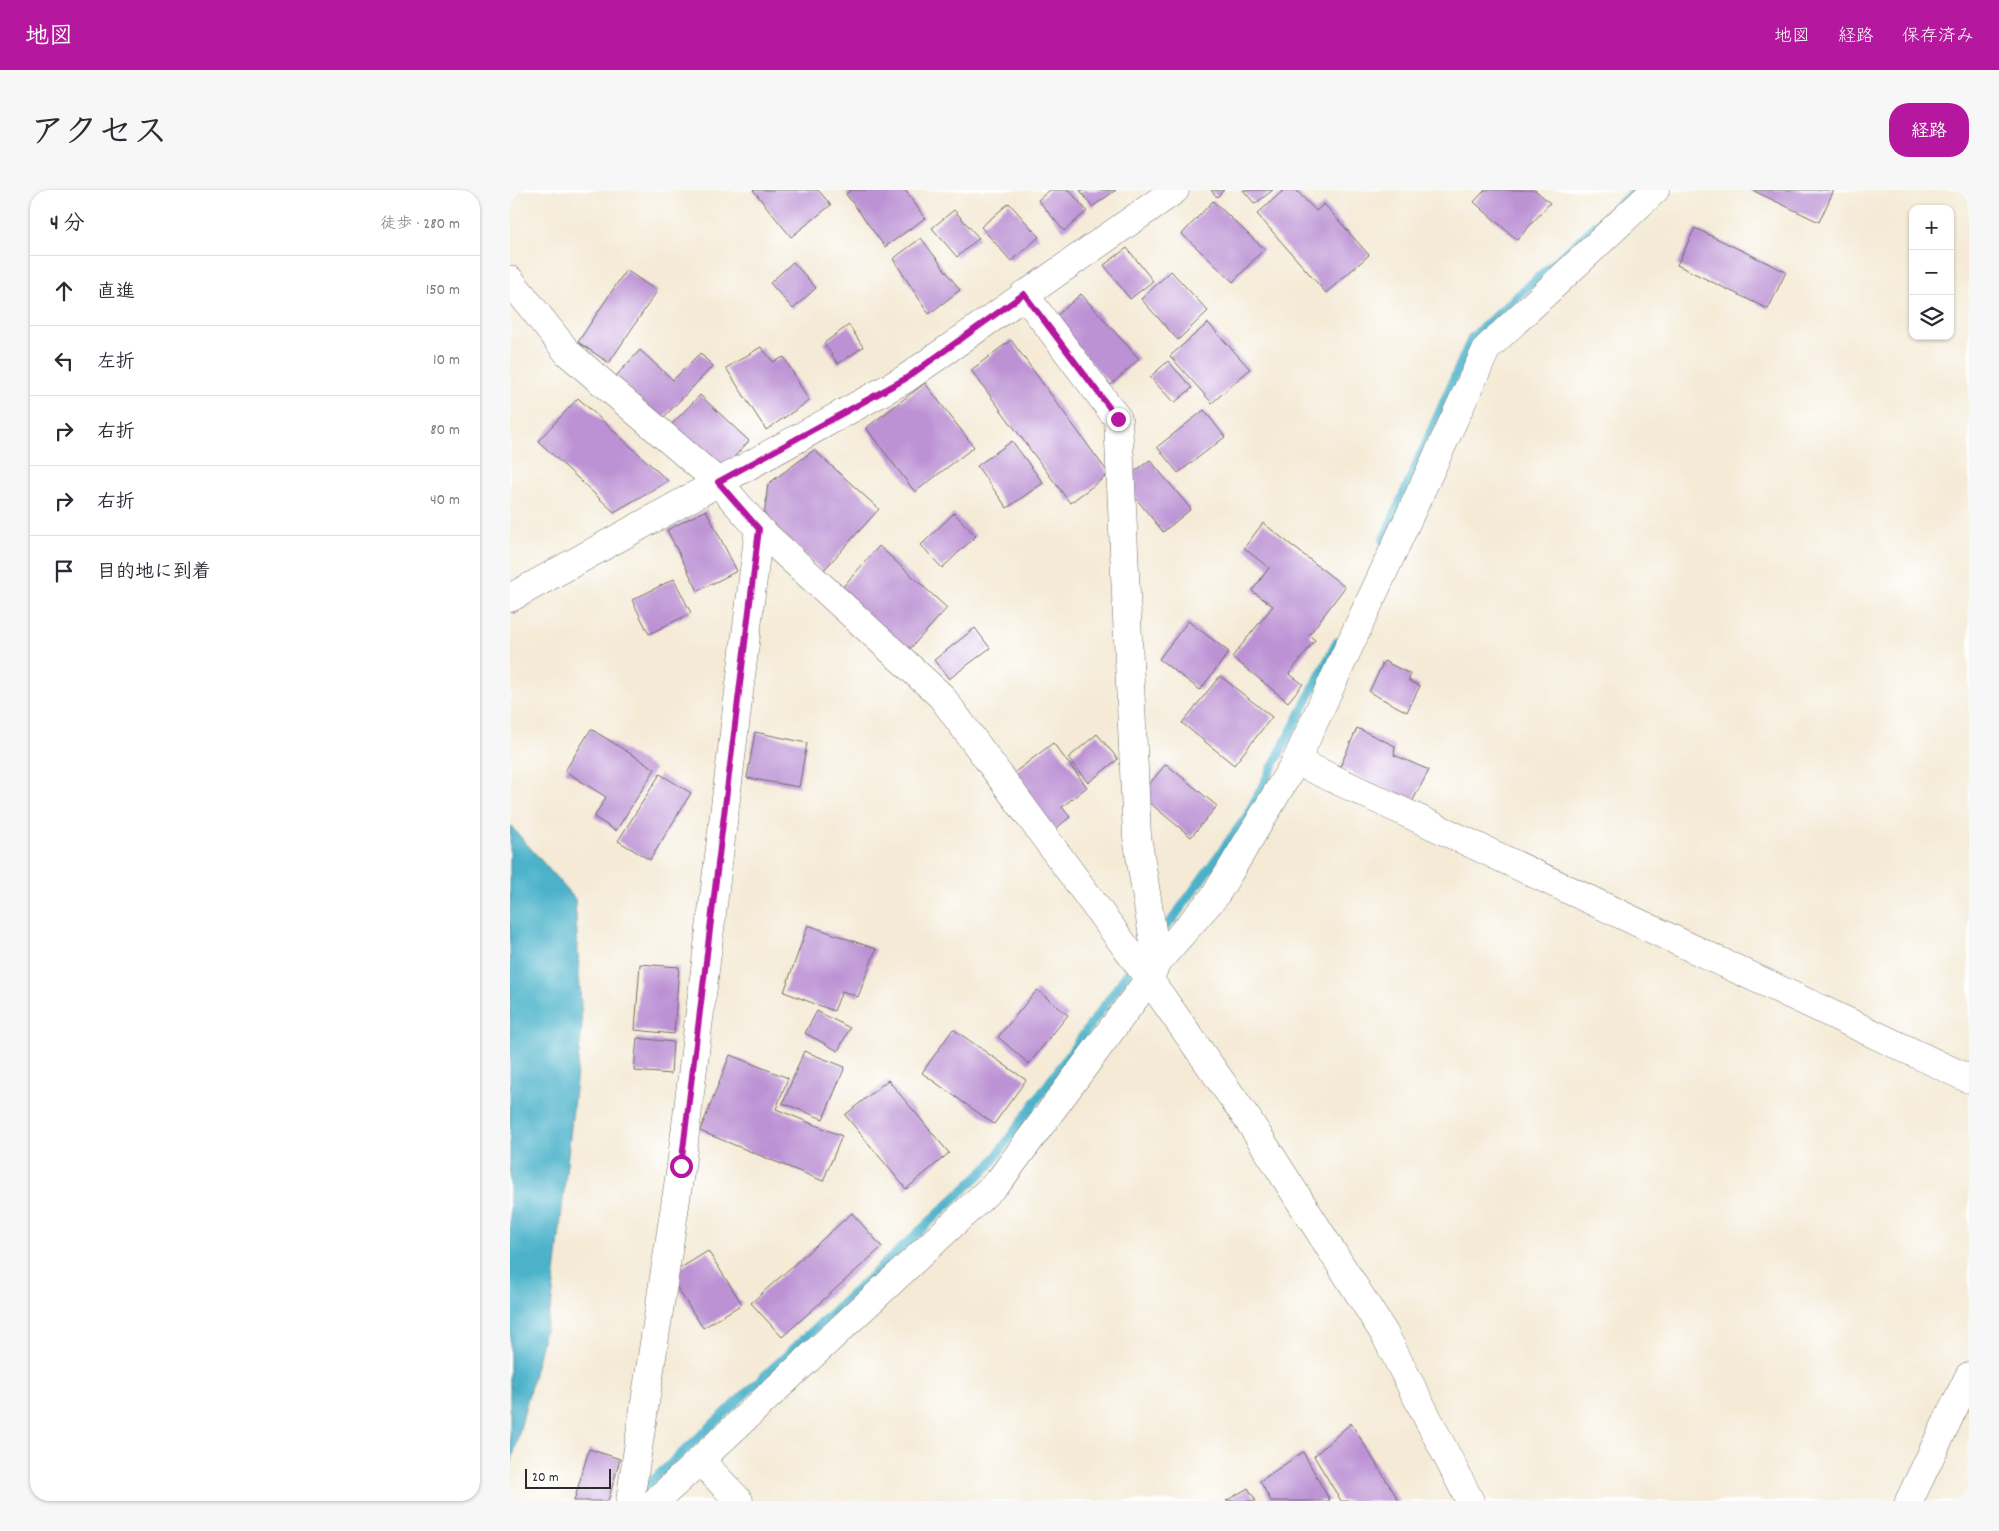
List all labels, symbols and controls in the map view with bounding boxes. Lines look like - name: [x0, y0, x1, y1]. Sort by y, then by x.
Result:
- text: 地図: [25, 21, 73, 55]
- text: 地図: [1774, 25, 1810, 50]
- text: 経路: [1838, 25, 1874, 50]
- text: 保存済み: [1902, 25, 1974, 50]
- button: 経路: [1889, 103, 1969, 157]
- text: アクセス: [30, 110, 168, 160]
- map controls: [1909, 205, 1954, 340]
- button: +: [1909, 205, 1954, 250]
- text: 4 分: [50, 210, 85, 240]
- text: 徒歩 · 280 m: [380, 213, 460, 236]
- button: −: [1909, 250, 1954, 295]
- icon: ahead: [50, 277, 78, 305]
- text: 150 m: [426, 279, 460, 302]
- text: 直進: [97, 280, 135, 307]
- button: layers: [1909, 295, 1954, 340]
- icon: left: [50, 347, 78, 375]
- text: 10 m: [433, 349, 460, 372]
- text: 左折: [97, 350, 135, 377]
- route end: [1107, 408, 1130, 431]
- icon: right: [50, 417, 78, 445]
- text: 80 m: [430, 419, 460, 442]
- text: 右折: [97, 420, 135, 447]
- icon: right: [50, 487, 78, 515]
- text: 40 m: [430, 489, 460, 512]
- text: 右折: [97, 490, 135, 517]
- icon: arrive: [50, 557, 78, 585]
- text: 目的地に到着: [97, 560, 211, 587]
- route start: [670, 1155, 693, 1178]
- scale bar: [525, 1466, 611, 1489]
- text: 20 m: [532, 1468, 559, 1488]

